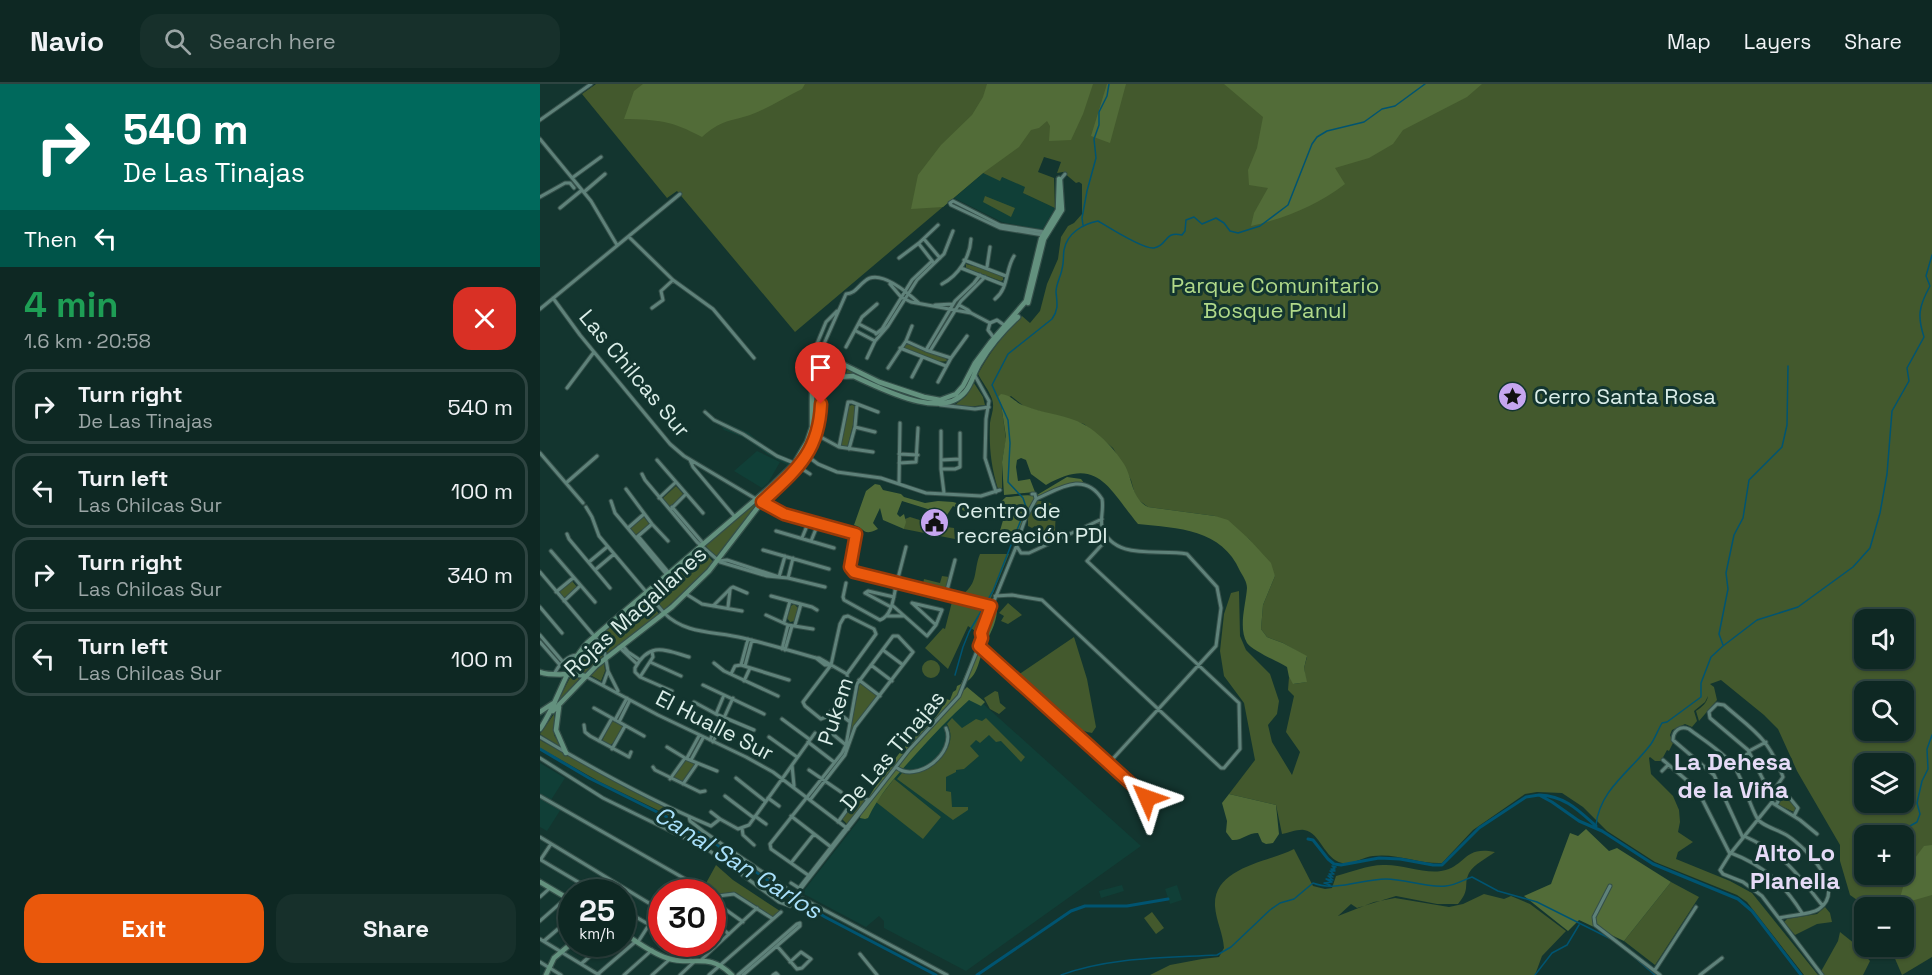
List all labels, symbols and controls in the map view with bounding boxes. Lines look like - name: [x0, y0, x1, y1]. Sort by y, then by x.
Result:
- search box: [140, 14, 560, 68]
- text: Navio: [30, 23, 104, 59]
- icon: search: [161, 25, 194, 58]
- text: Search here: [209, 27, 336, 55]
- text: Map: [1667, 28, 1711, 55]
- text: Layers: [1744, 28, 1811, 55]
- text: Share: [1844, 28, 1902, 55]
- text: 540 m: [123, 103, 249, 156]
- icon: right: [24, 108, 102, 186]
- text: De Las Tinajas: [123, 155, 305, 190]
- icon: left: [89, 222, 122, 255]
- text: Then: [24, 225, 77, 253]
- park label: Parque Comunitario Bosque Panul: [1171, 271, 1379, 324]
- text: 4 min: [24, 282, 119, 328]
- button: close: [453, 287, 516, 350]
- street label: Las Chilcas Sur: [573, 303, 697, 443]
- text: 1.6 km · 20:58: [24, 328, 151, 354]
- pin: [795, 342, 846, 404]
- icon: arrive: [804, 351, 837, 384]
- text: Turn right: [78, 380, 183, 408]
- place icon: Cerro Santa Rosa: [1497, 380, 1529, 412]
- place label: Cerro Santa Rosa: [1534, 382, 1716, 410]
- icon: right: [27, 390, 60, 423]
- text: 540 m: [447, 393, 513, 421]
- text: De Las Tinajas: [78, 408, 213, 434]
- text: Turn left: [78, 464, 168, 492]
- icon: left: [27, 474, 60, 507]
- text: 100 m: [451, 477, 513, 505]
- text: Las Chilcas Sur: [78, 492, 222, 518]
- place label: Centro de recreación PDI: [956, 496, 1108, 549]
- public building icon: Centro de recreación PDI: [919, 507, 951, 539]
- street label: Rojas Magallanes: [558, 540, 712, 682]
- text: Turn right: [78, 548, 183, 576]
- icon: right: [27, 558, 60, 591]
- text: 340 m: [447, 561, 513, 589]
- text: Las Chilcas Sur: [78, 576, 222, 602]
- map controls: [1854, 609, 1914, 957]
- button: sound: [1854, 609, 1914, 669]
- text: Turn left: [78, 632, 168, 660]
- icon: left: [27, 642, 60, 675]
- text: 100 m: [451, 645, 513, 673]
- text: Las Chilcas Sur: [78, 660, 222, 686]
- street label: Pukem: [811, 673, 859, 749]
- button: search: [1854, 681, 1914, 741]
- street label: El Hualle Sur: [651, 683, 779, 767]
- street label: De Las Tinajas: [834, 684, 950, 816]
- district label: La Dehesa de la Viña: [1674, 746, 1792, 805]
- button: layers: [1854, 753, 1914, 813]
- position arrow: [1115, 766, 1179, 830]
- water label: Canal San Carlos: [649, 798, 828, 926]
- button: +: [1854, 825, 1914, 885]
- district label: Alto Lo Planella: [1750, 837, 1840, 896]
- speed limit sign: 30: [648, 879, 726, 957]
- text: 25: [579, 891, 615, 930]
- button: Exit: [24, 894, 264, 963]
- button: Share: [276, 894, 516, 963]
- button: −: [1854, 897, 1914, 957]
- text: km/h: [579, 924, 615, 943]

